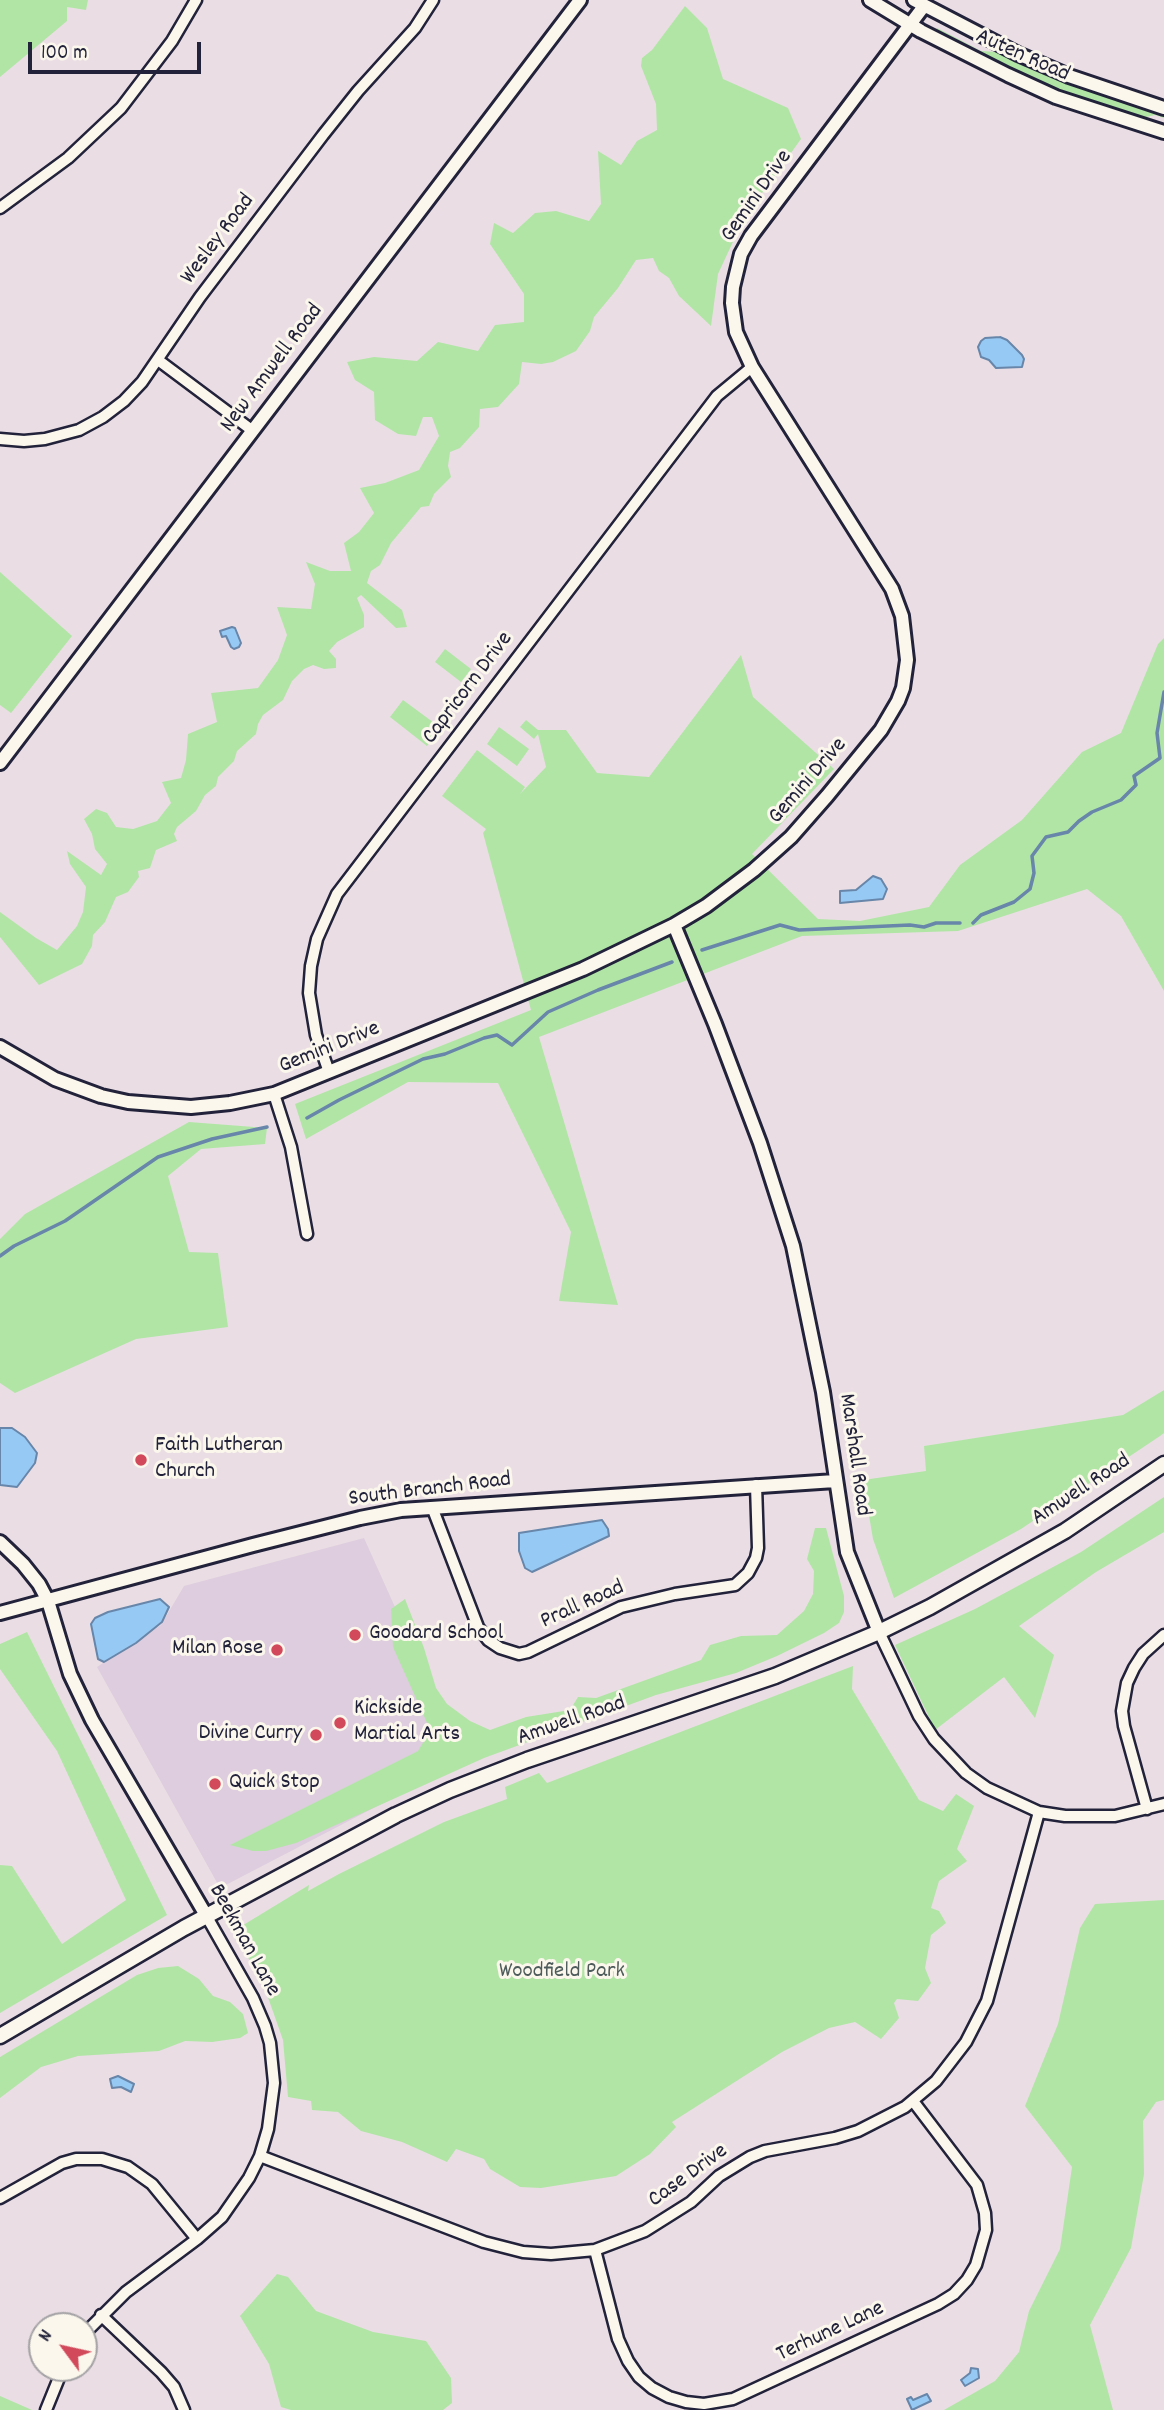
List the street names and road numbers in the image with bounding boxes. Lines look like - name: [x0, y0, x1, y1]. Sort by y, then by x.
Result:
- street label: Auten Road: [971, 24, 1073, 90]
- street label: Gemini Drive: [716, 146, 800, 248]
- street label: Wesley Road: [176, 189, 262, 291]
- street label: New Amwell Road: [216, 299, 330, 439]
- street label: Capricorn Drive: [418, 627, 520, 751]
- street label: Gemini Drive: [764, 733, 854, 831]
- street label: Gemini Drive: [276, 1016, 384, 1082]
- street label: Marshall Road: [831, 1392, 875, 1518]
- street label: Amwell Road: [1027, 1449, 1137, 1533]
- street label: South Branch Road: [347, 1467, 513, 1515]
- street label: Prall Road: [537, 1575, 629, 1637]
- street label: Amwell Road: [514, 1691, 630, 1753]
- street label: Beekman Lane: [201, 1880, 285, 2002]
- street label: Case Drive: [644, 2139, 734, 2215]
- street label: Terhune Lane: [773, 2296, 889, 2370]

